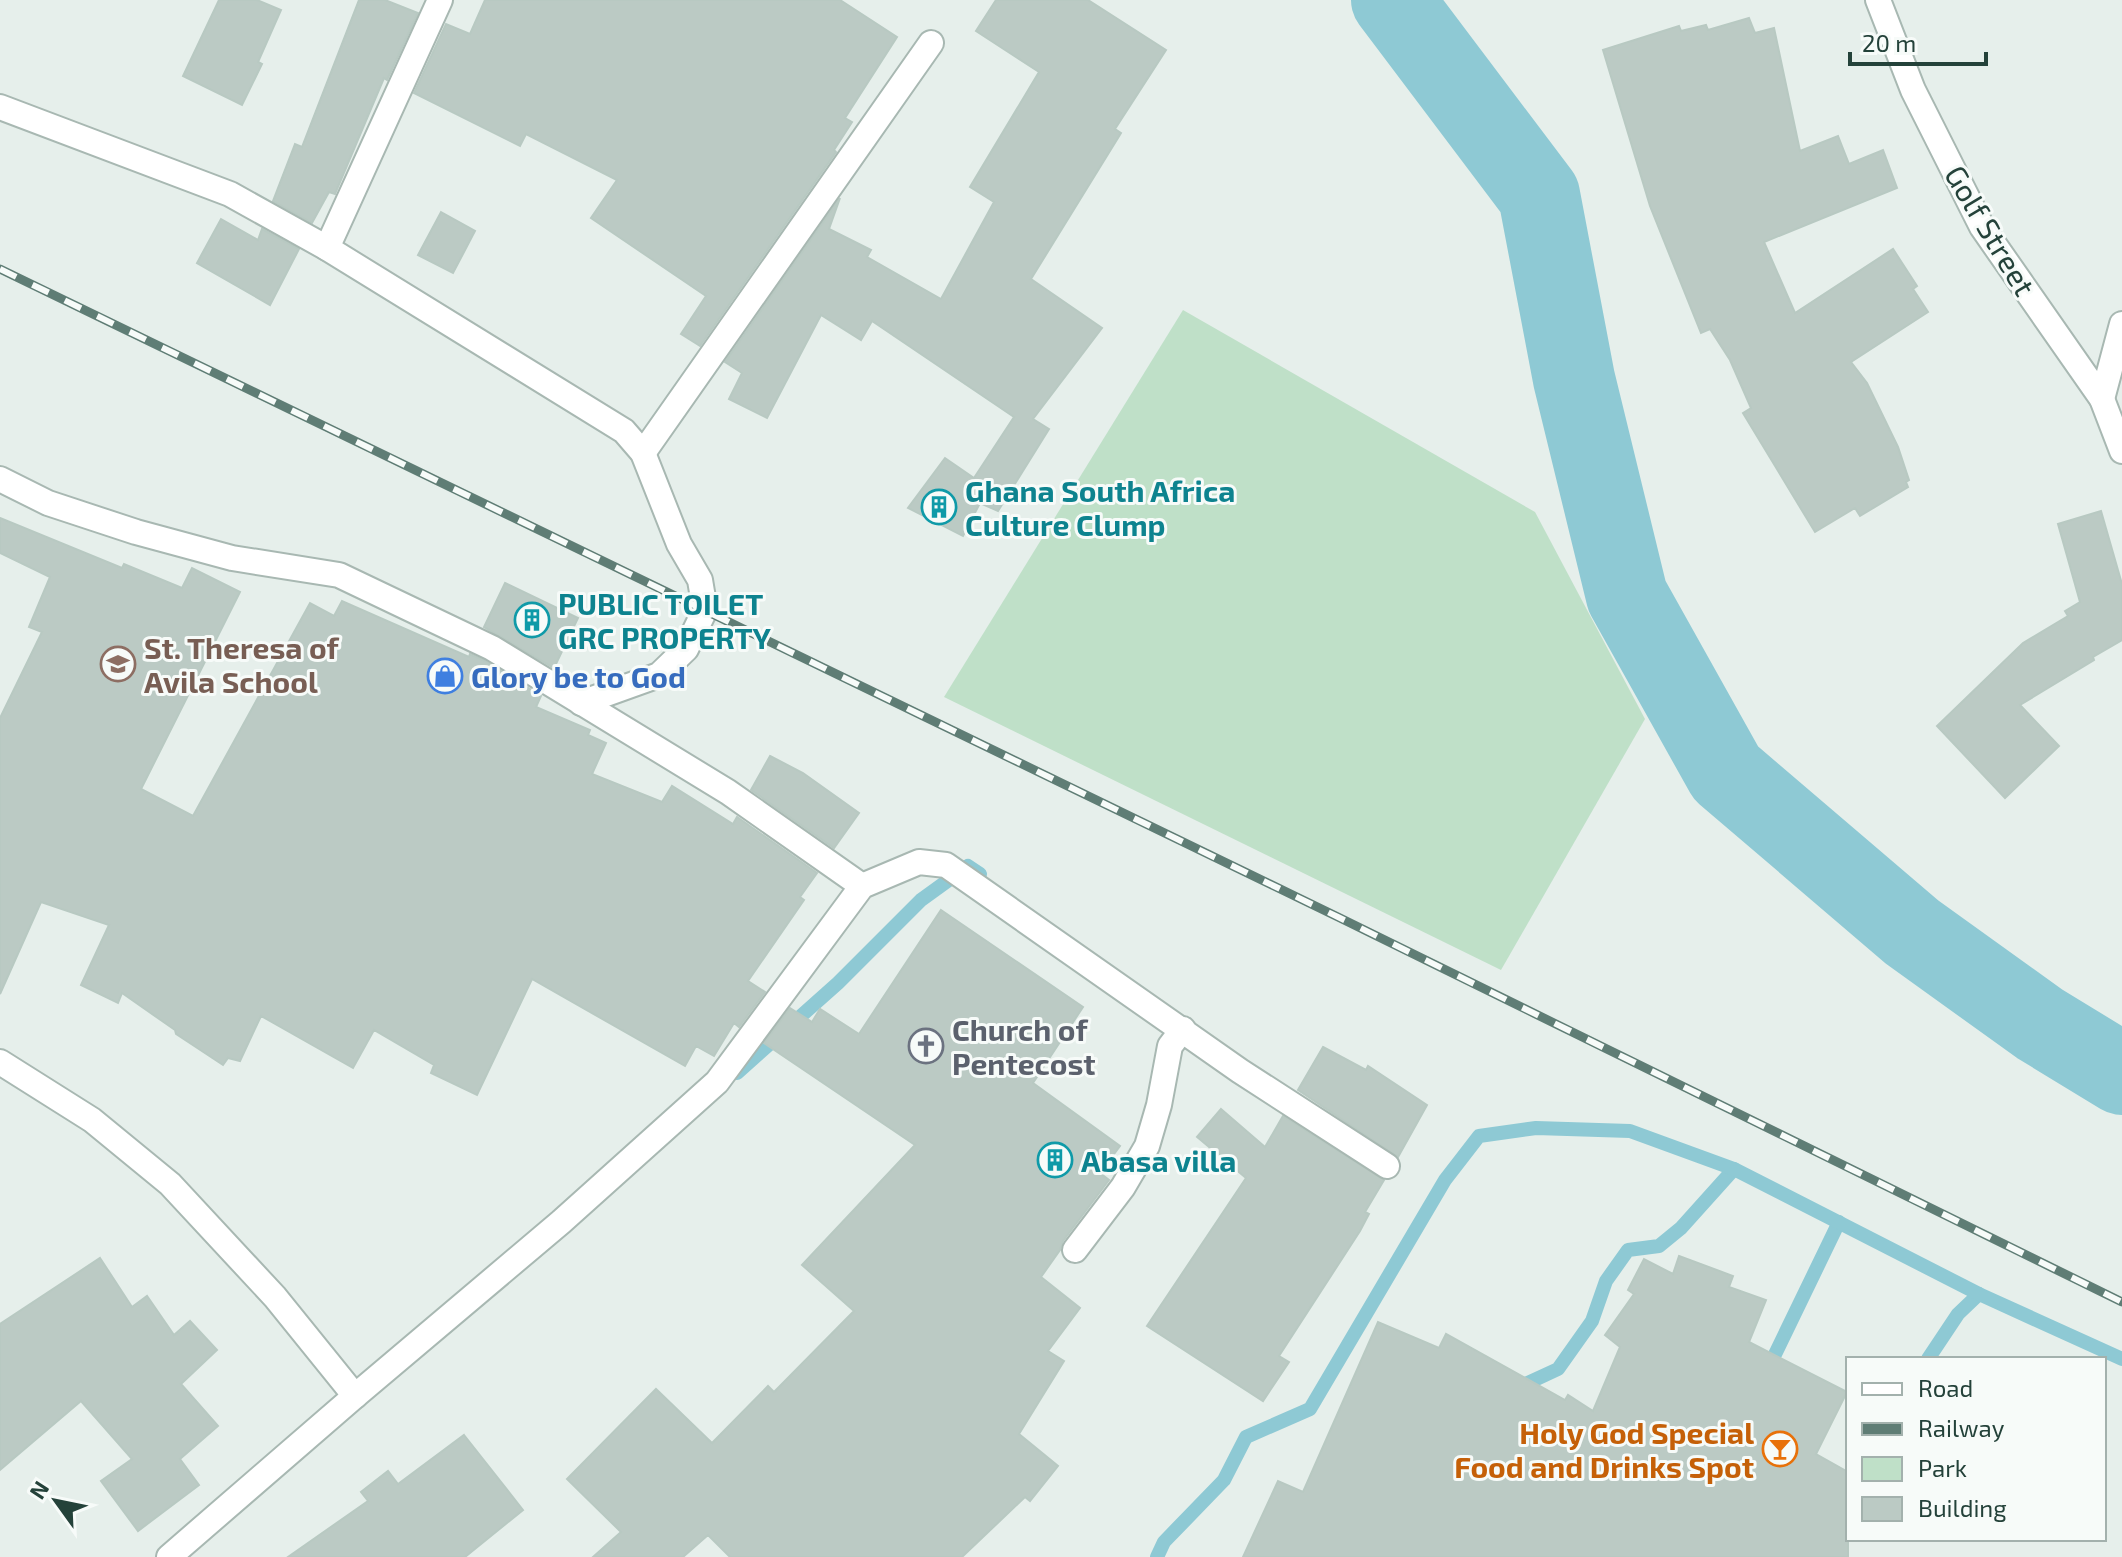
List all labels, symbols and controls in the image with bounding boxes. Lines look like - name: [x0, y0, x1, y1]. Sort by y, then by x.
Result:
- scale bar: [1850, 16, 1986, 66]
- text: 20 m: [1862, 28, 1916, 57]
- street label: Golf Street: [1938, 158, 2044, 302]
- place label: Ghana South Africa Culture Clump: [965, 472, 1235, 542]
- building icon: Ghana South Africa Culture Clump: [920, 488, 958, 526]
- place label: PUBLIC TOILET GRC PROPERTY: [558, 585, 772, 655]
- building icon: PUBLIC TOILET GRC PROPERTY: [513, 601, 551, 639]
- place label: St. Theresa of Avila School: [144, 629, 340, 699]
- school or university icon: St. Theresa of Avila School: [99, 645, 137, 683]
- shop icon: Glory be to God: [426, 657, 464, 695]
- place label: Glory be to God: [471, 658, 686, 695]
- place label: Church of Pentecost: [952, 1011, 1096, 1081]
- church icon: Church of Pentecost: [907, 1027, 945, 1065]
- building icon: Abasa villa: [1036, 1141, 1074, 1179]
- place label: Abasa villa: [1081, 1142, 1236, 1178]
- legend: [1846, 1357, 2106, 1541]
- text: Road: [1918, 1373, 1973, 1402]
- text: Railway: [1918, 1413, 2005, 1442]
- place label: Holy God Special Food and Drinks Spot: [1454, 1414, 1754, 1484]
- bar icon: Holy God Special Food and Drinks Spot: [1761, 1430, 1799, 1468]
- text: Park: [1918, 1453, 1967, 1482]
- north arrow: [16, 1461, 96, 1541]
- text: N: [23, 1476, 54, 1503]
- text: Building: [1918, 1493, 2007, 1522]

